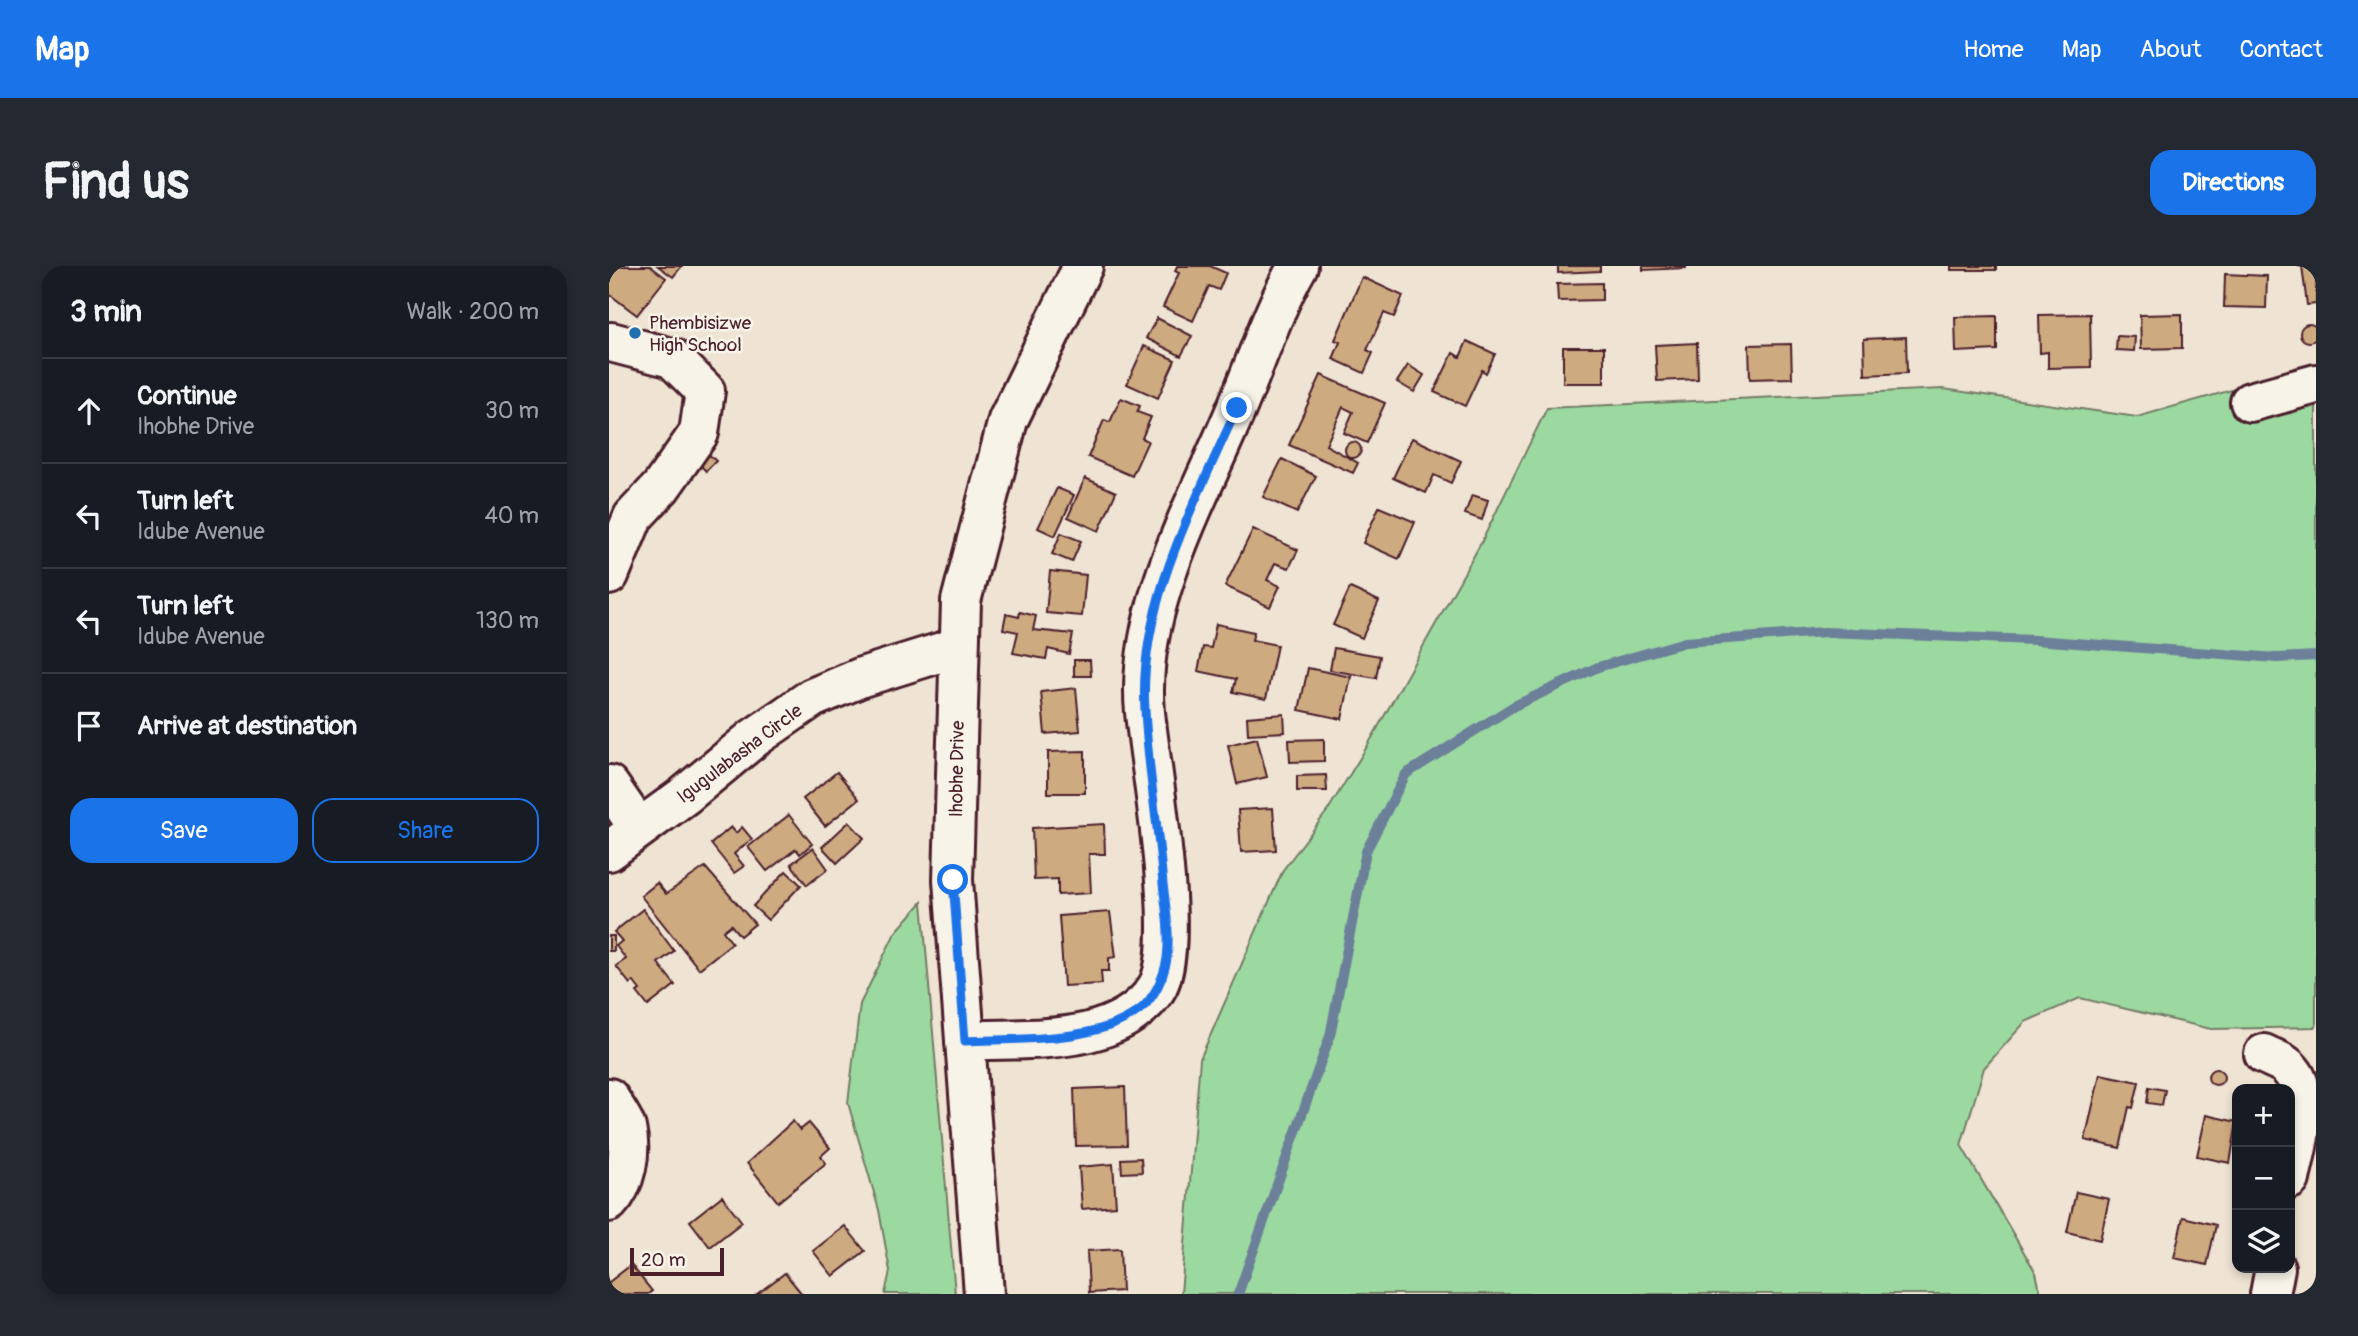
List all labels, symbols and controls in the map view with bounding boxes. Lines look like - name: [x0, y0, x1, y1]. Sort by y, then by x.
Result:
- text: Map: [35, 29, 90, 70]
- text: Home: [1963, 35, 2024, 64]
- text: Map: [2062, 35, 2102, 64]
- text: About: [2140, 35, 2202, 64]
- text: Contact: [2240, 35, 2323, 64]
- button: Directions: [2150, 150, 2316, 215]
- text: Find us: [42, 152, 189, 213]
- text: 3 min: [70, 293, 142, 330]
- text: Walk · 200 m: [406, 297, 539, 326]
- place label: Phembisizwe High School: [649, 311, 752, 357]
- marker: Phembisizwe High School: [627, 325, 643, 341]
- text: Continue: [137, 380, 237, 412]
- icon: ahead: [70, 392, 108, 430]
- route end: [1221, 392, 1252, 423]
- text: 30 m: [485, 396, 539, 425]
- text: Ihobhe Drive: [137, 412, 254, 441]
- text: Turn left: [137, 485, 233, 517]
- icon: left: [70, 497, 108, 535]
- text: 40 m: [485, 501, 539, 530]
- text: Idube Avenue: [137, 517, 265, 546]
- text: Turn left: [137, 590, 233, 622]
- icon: left: [70, 602, 108, 640]
- text: 130 m: [476, 606, 539, 635]
- text: Idube Avenue: [137, 622, 265, 651]
- street label: Igugulabasha Circle: [672, 698, 808, 809]
- icon: arrive: [70, 707, 108, 745]
- text: Arrive at destination: [137, 710, 357, 742]
- street label: Ihobhe Drive: [944, 720, 970, 818]
- button: Save: [70, 798, 298, 863]
- button: Share: [312, 798, 539, 863]
- route start: [937, 864, 968, 895]
- map controls: [2232, 1084, 2295, 1273]
- button: +: [2232, 1084, 2295, 1147]
- button: −: [2232, 1147, 2295, 1210]
- button: layers: [2232, 1210, 2295, 1273]
- scale bar: [630, 1245, 725, 1277]
- text: 20 m: [641, 1248, 686, 1272]

